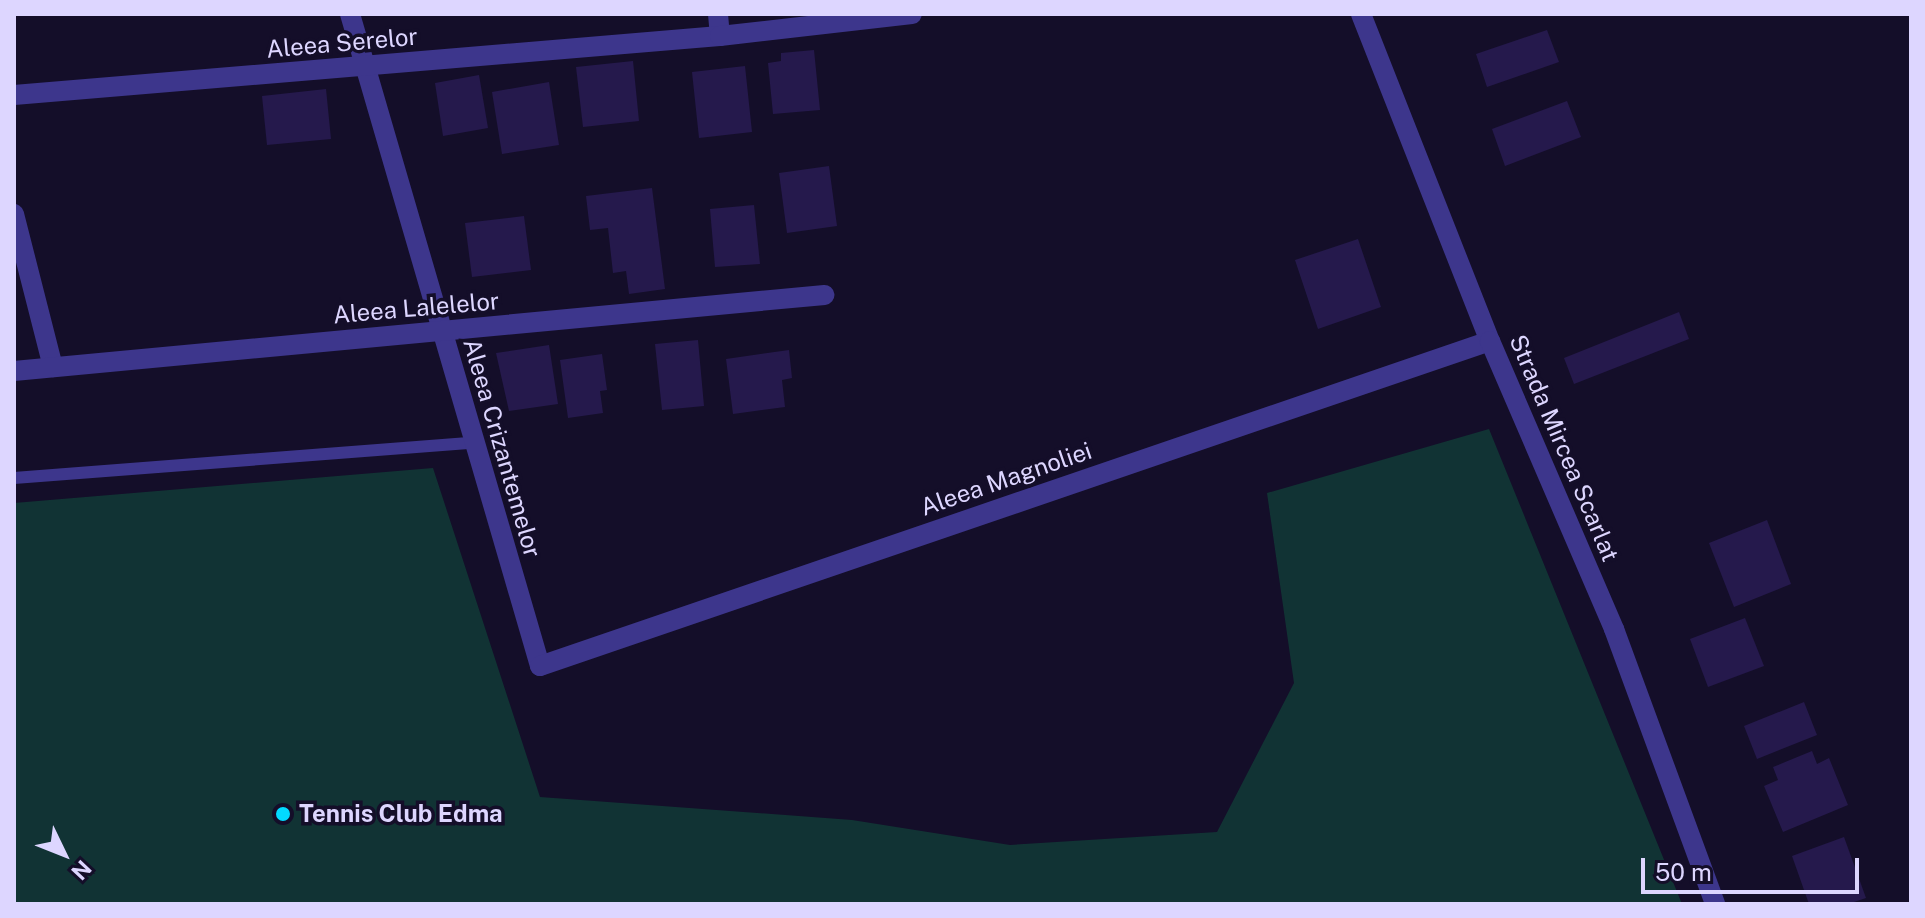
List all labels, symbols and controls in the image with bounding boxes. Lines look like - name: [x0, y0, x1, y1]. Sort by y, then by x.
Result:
- street label: Aleea Serelor: [265, 22, 419, 64]
- street label: Aleea Lalelelor: [332, 286, 500, 330]
- street label: Strada Mircea Scarlat: [1503, 330, 1625, 566]
- street label: Aleea Crizantemelor: [457, 335, 547, 561]
- street label: Aleea Magnoliei: [917, 436, 1095, 522]
- place label: Tennis Club Edma: [299, 800, 503, 828]
- marker: Tennis Club Edma: [274, 805, 292, 823]
- north arrow: [24, 814, 104, 894]
- scale bar: [1645, 842, 1863, 892]
- text: N: [66, 855, 97, 886]
- text: 50 m: [1655, 858, 1712, 886]

